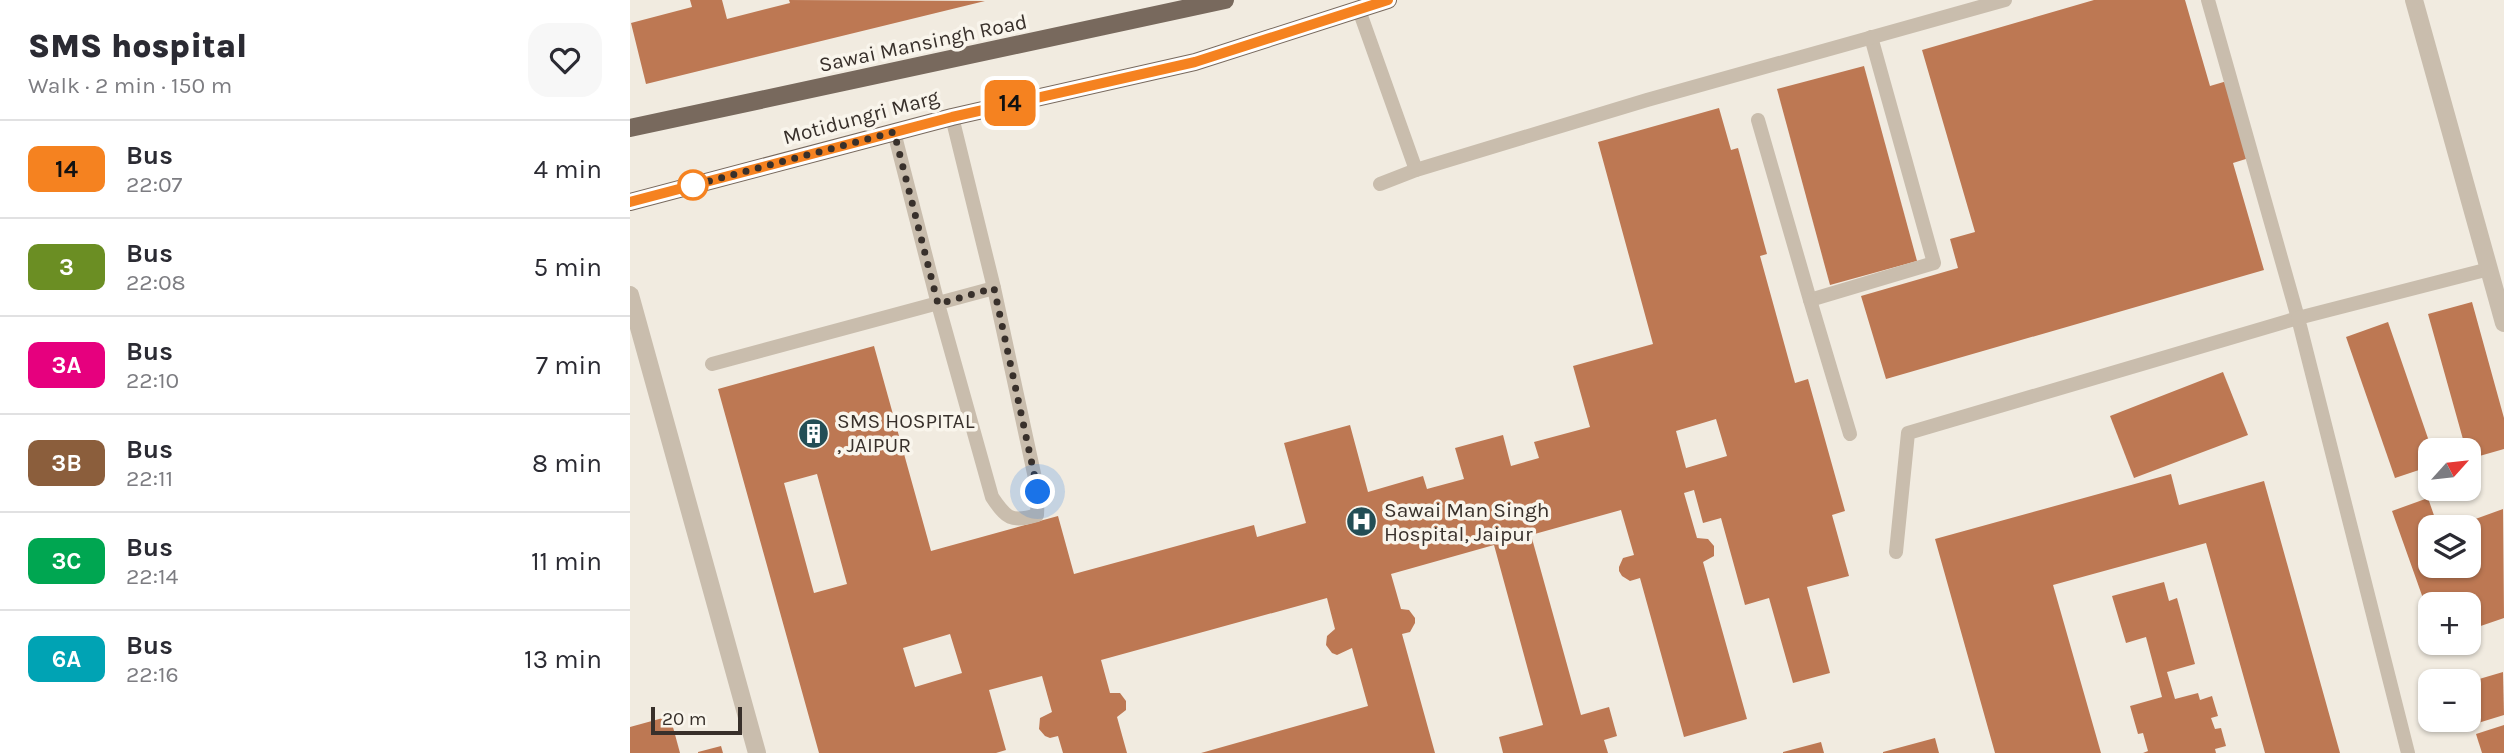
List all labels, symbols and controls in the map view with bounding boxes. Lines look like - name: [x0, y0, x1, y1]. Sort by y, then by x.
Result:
- street label: Sawai Mansingh Road: [817, 9, 1029, 77]
- button: heart: [528, 23, 602, 97]
- text: SMS hospital: [28, 27, 247, 65]
- text: Walk · 2 min · 150 m: [28, 72, 232, 99]
- line badge: 14: [978, 80, 1042, 126]
- street label: Motidungri Marg: [780, 85, 942, 149]
- text: 14: [999, 89, 1021, 117]
- text: Bus: [126, 140, 173, 171]
- text: 4 min: [534, 154, 602, 185]
- text: 14: [55, 155, 78, 183]
- unlabelled marker: [678, 170, 708, 200]
- text: 22:07: [126, 171, 182, 198]
- text: Bus: [126, 238, 173, 269]
- text: 5 min: [533, 252, 602, 283]
- text: 3: [59, 253, 74, 281]
- text: 22:08: [126, 269, 186, 296]
- text: Bus: [126, 336, 173, 367]
- text: 7 min: [536, 350, 602, 381]
- text: 3A: [52, 351, 81, 379]
- text: 22:10: [126, 367, 179, 394]
- place label: SMS HOSPITAL , JAIPUR: [837, 409, 975, 457]
- building icon: SMS HOSPITAL , JAIPUR: [797, 416, 831, 450]
- text: Bus: [126, 434, 173, 465]
- north arrow: [2418, 438, 2482, 500]
- map controls: [2418, 438, 2481, 732]
- text: 8 min: [532, 448, 602, 479]
- text: 3B: [51, 449, 82, 477]
- text: 22:11: [126, 465, 173, 492]
- your location: [1020, 474, 1055, 509]
- place label: Sawai Man Singh Hospital, Jaipur: [1384, 498, 1549, 546]
- hospital icon: Sawai Man Singh Hospital, Jaipur: [1344, 505, 1378, 539]
- button: layers: [2418, 515, 2481, 578]
- text: Bus: [126, 532, 173, 563]
- text: 11 min: [531, 546, 602, 577]
- text: 3C: [51, 547, 82, 575]
- text: 22:14: [126, 563, 178, 590]
- button: +: [2418, 592, 2481, 655]
- text: Bus: [126, 630, 173, 661]
- text: 13 min: [524, 644, 602, 675]
- text: 6A: [52, 645, 81, 673]
- text: 22:16: [126, 661, 179, 688]
- button: −: [2418, 669, 2481, 732]
- scale bar: [651, 704, 742, 736]
- text: 20 m: [662, 708, 707, 730]

